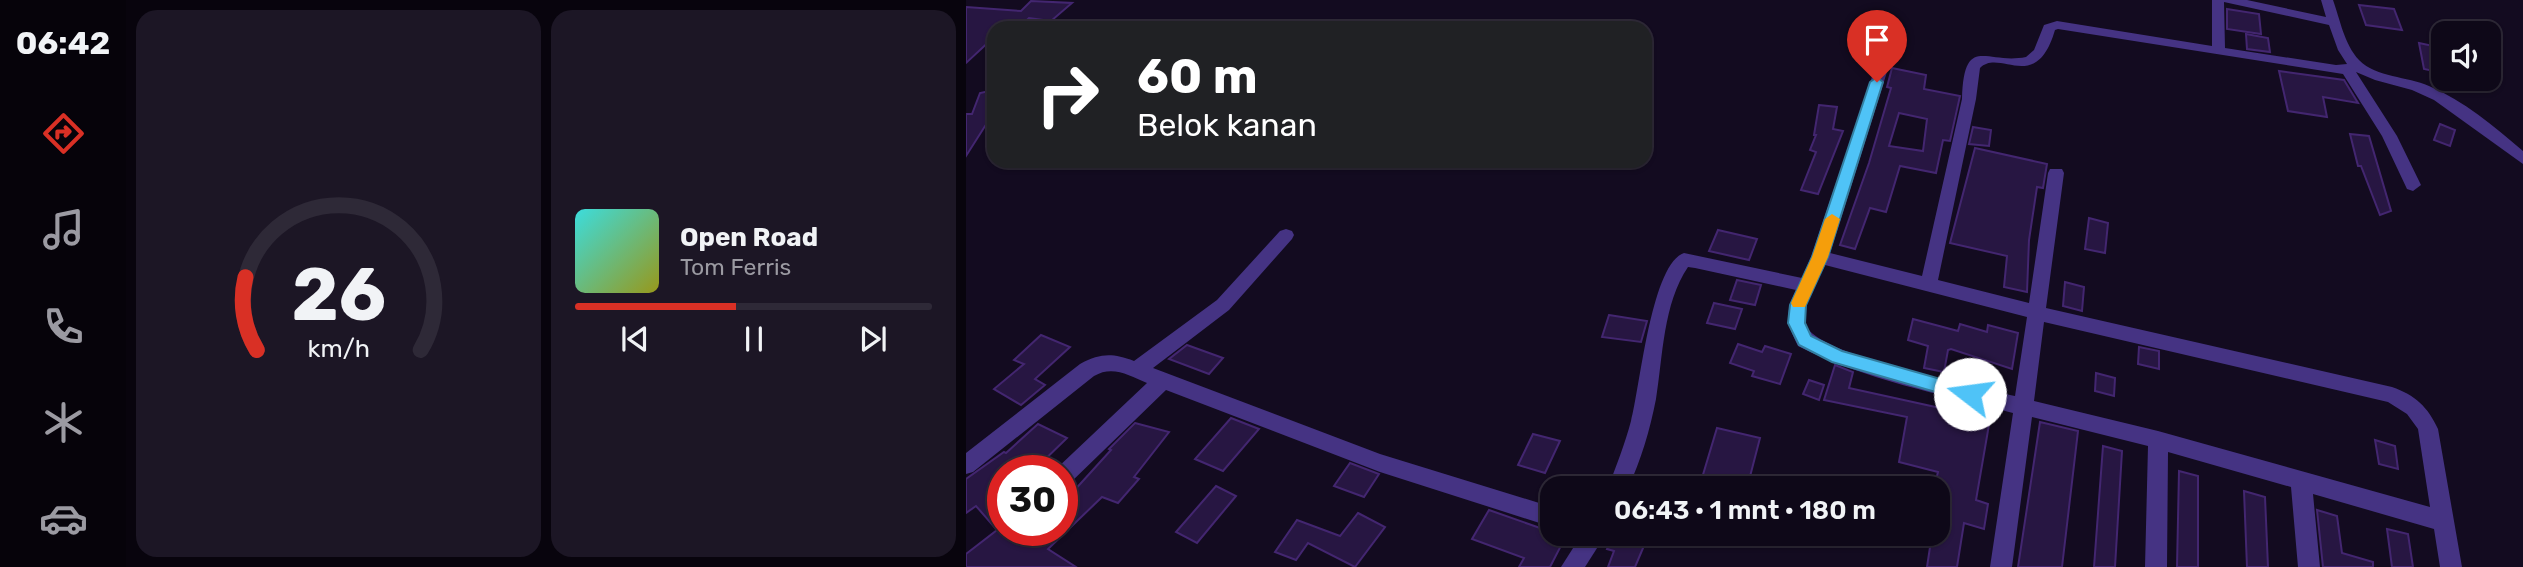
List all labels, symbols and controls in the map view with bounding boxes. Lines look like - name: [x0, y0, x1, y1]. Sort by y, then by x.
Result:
- pin: [1847, 10, 1907, 82]
- icon: arrive: [1858, 21, 1896, 59]
- map controls: [2431, 21, 2501, 91]
- button: sound: [2431, 21, 2501, 91]
- text: 06:42: [16, 24, 110, 62]
- text: 60 m: [1137, 47, 1258, 105]
- icon: right: [1022, 49, 1113, 140]
- text: Belok kanan: [1137, 106, 1317, 144]
- icon: directions: [39, 109, 88, 158]
- icon: music: [39, 205, 88, 254]
- text: Open Road: [680, 222, 818, 253]
- text: 26: [291, 252, 386, 338]
- text: Tom Ferris: [680, 253, 791, 281]
- icon: phone: [39, 302, 88, 351]
- icon: previous: [616, 320, 654, 358]
- icon: pause: [735, 320, 773, 358]
- icon: next: [854, 320, 892, 358]
- text: km/h: [307, 333, 370, 362]
- position arrow: [1933, 357, 2007, 431]
- icon: climate: [39, 398, 88, 447]
- speed limit sign: 30: [987, 455, 1078, 546]
- icon: car: [39, 494, 88, 543]
- text: 06:43 · 1 mnt · 180 m: [1614, 495, 1876, 526]

